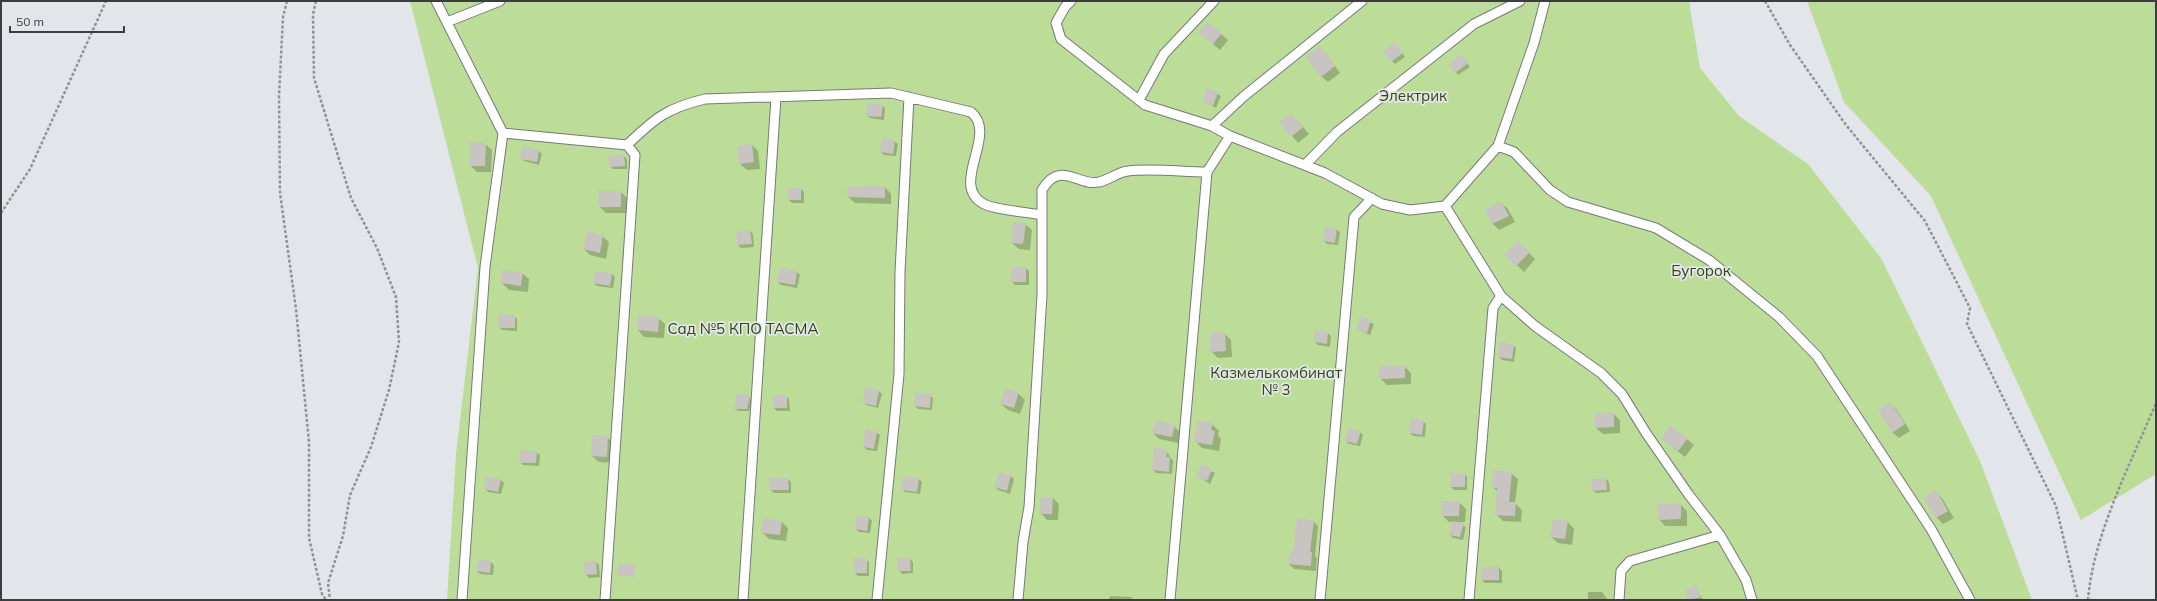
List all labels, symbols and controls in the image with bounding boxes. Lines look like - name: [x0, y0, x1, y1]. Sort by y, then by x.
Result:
- scale bar: [10, 8, 124, 34]
- text: 50 m: [16, 14, 44, 29]
- park label: Электрик: [1379, 86, 1448, 105]
- park label: Бугорок: [1671, 261, 1732, 280]
- park label: Сад №5 КПО ТАСМА: [668, 319, 818, 338]
- park label: Казмелькомбинат № 3: [1210, 363, 1342, 399]

